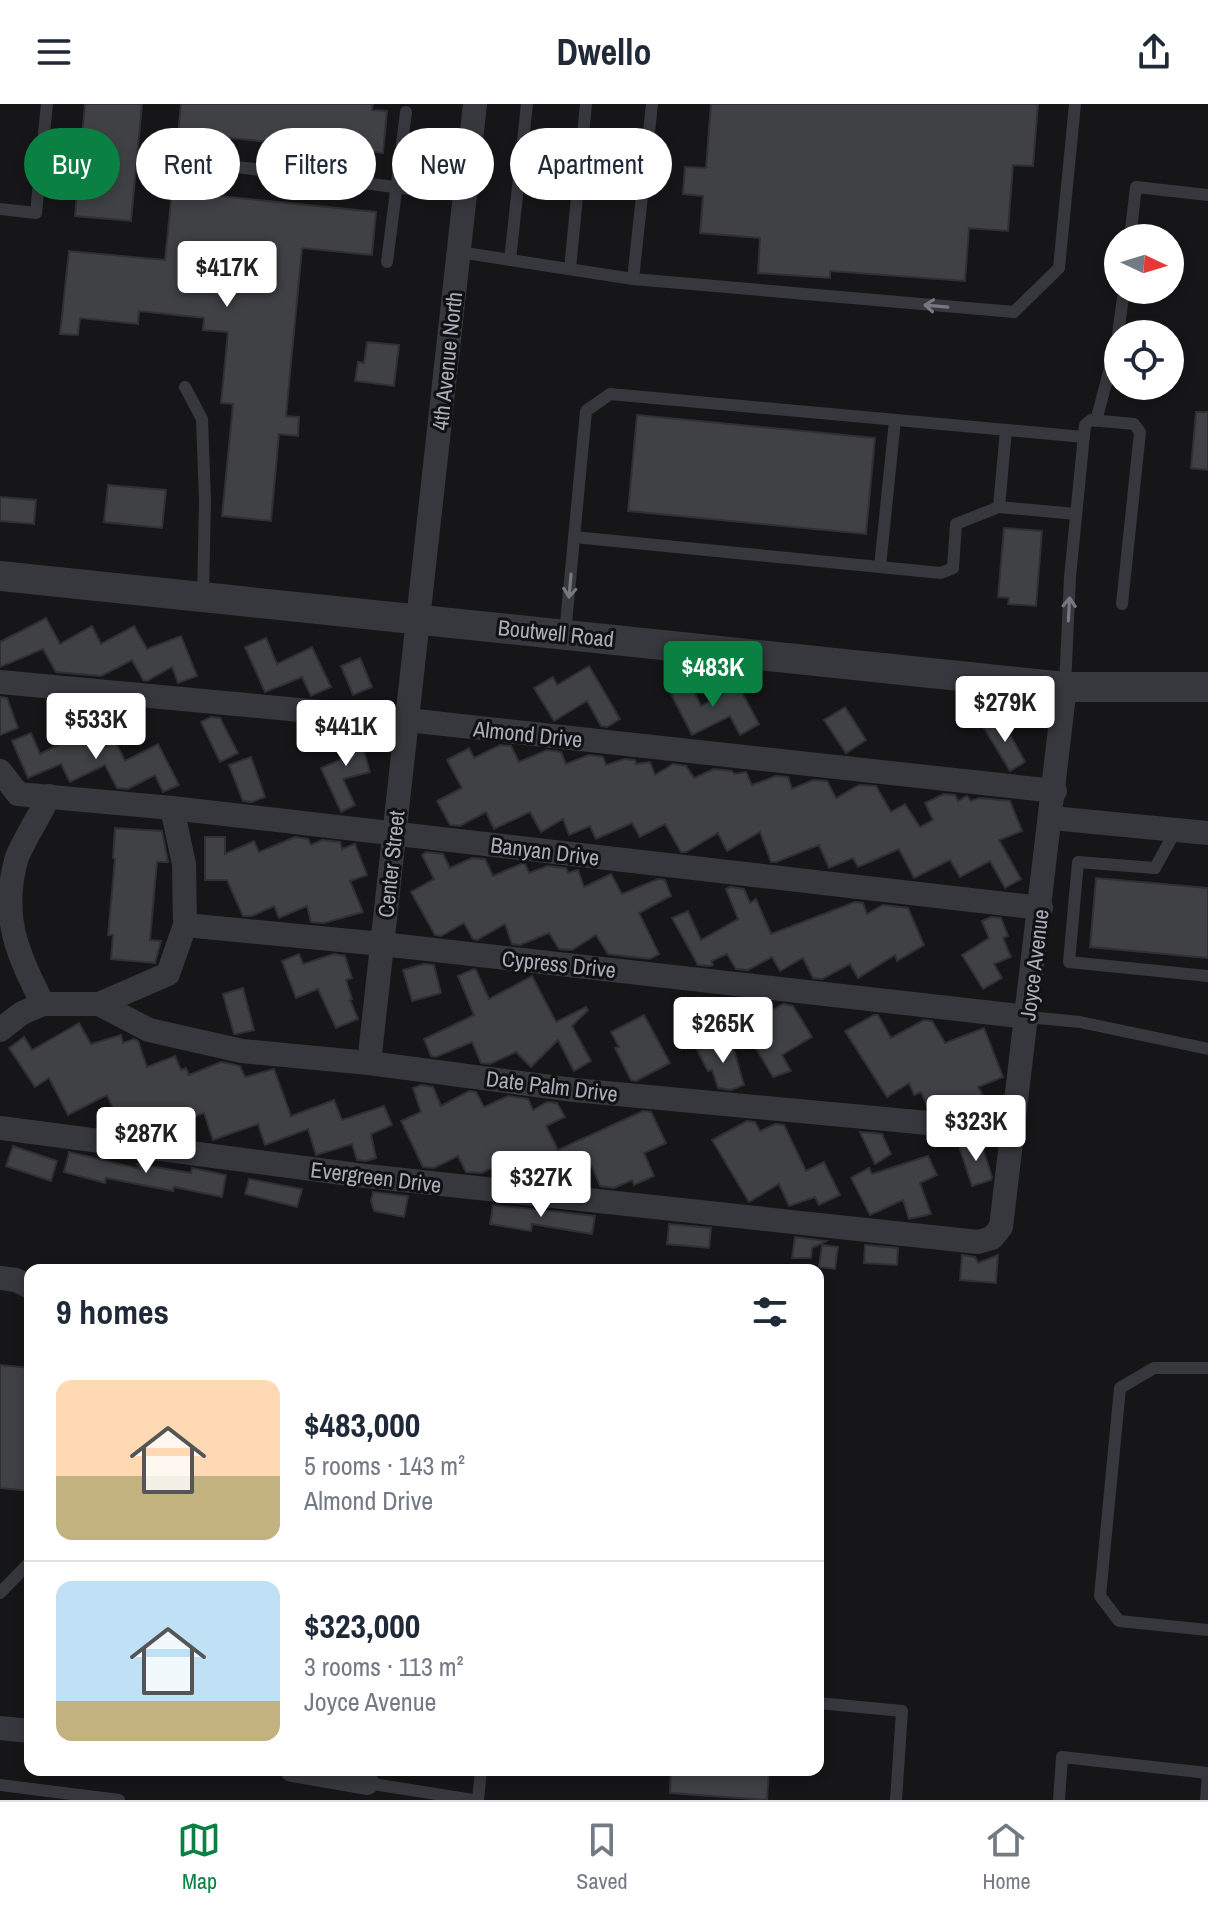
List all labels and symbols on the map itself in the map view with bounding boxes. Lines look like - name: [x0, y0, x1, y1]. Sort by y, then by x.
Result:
- north arrow: [1104, 224, 1184, 304]
- pin: $417K: [171, 241, 283, 309]
- street label: 4th Avenue North: [425, 290, 469, 432]
- one-way arrow: [923, 298, 950, 313]
- one-way arrow: [562, 572, 577, 598]
- one-way arrow: [1061, 596, 1076, 623]
- street label: Boutwell Road: [497, 612, 615, 654]
- pin: $483K: [657, 641, 769, 709]
- pin: $279K: [949, 676, 1061, 744]
- pin: $533K: [40, 693, 152, 761]
- pin: $441K: [290, 700, 402, 768]
- street label: Almond Drive: [471, 713, 584, 755]
- street label: Center Street: [370, 809, 412, 919]
- street label: Banyan Drive: [489, 829, 601, 873]
- street label: Joyce Avenue: [1012, 908, 1056, 1022]
- street label: Cypress Drive: [501, 943, 617, 985]
- pin: $265K: [667, 997, 779, 1065]
- street label: Date Palm Drive: [484, 1063, 620, 1109]
- pin: $323K: [920, 1095, 1032, 1163]
- pin: $287K: [90, 1107, 202, 1175]
- pin: $327K: [485, 1151, 597, 1219]
- street label: Evergreen Drive: [309, 1154, 443, 1200]

